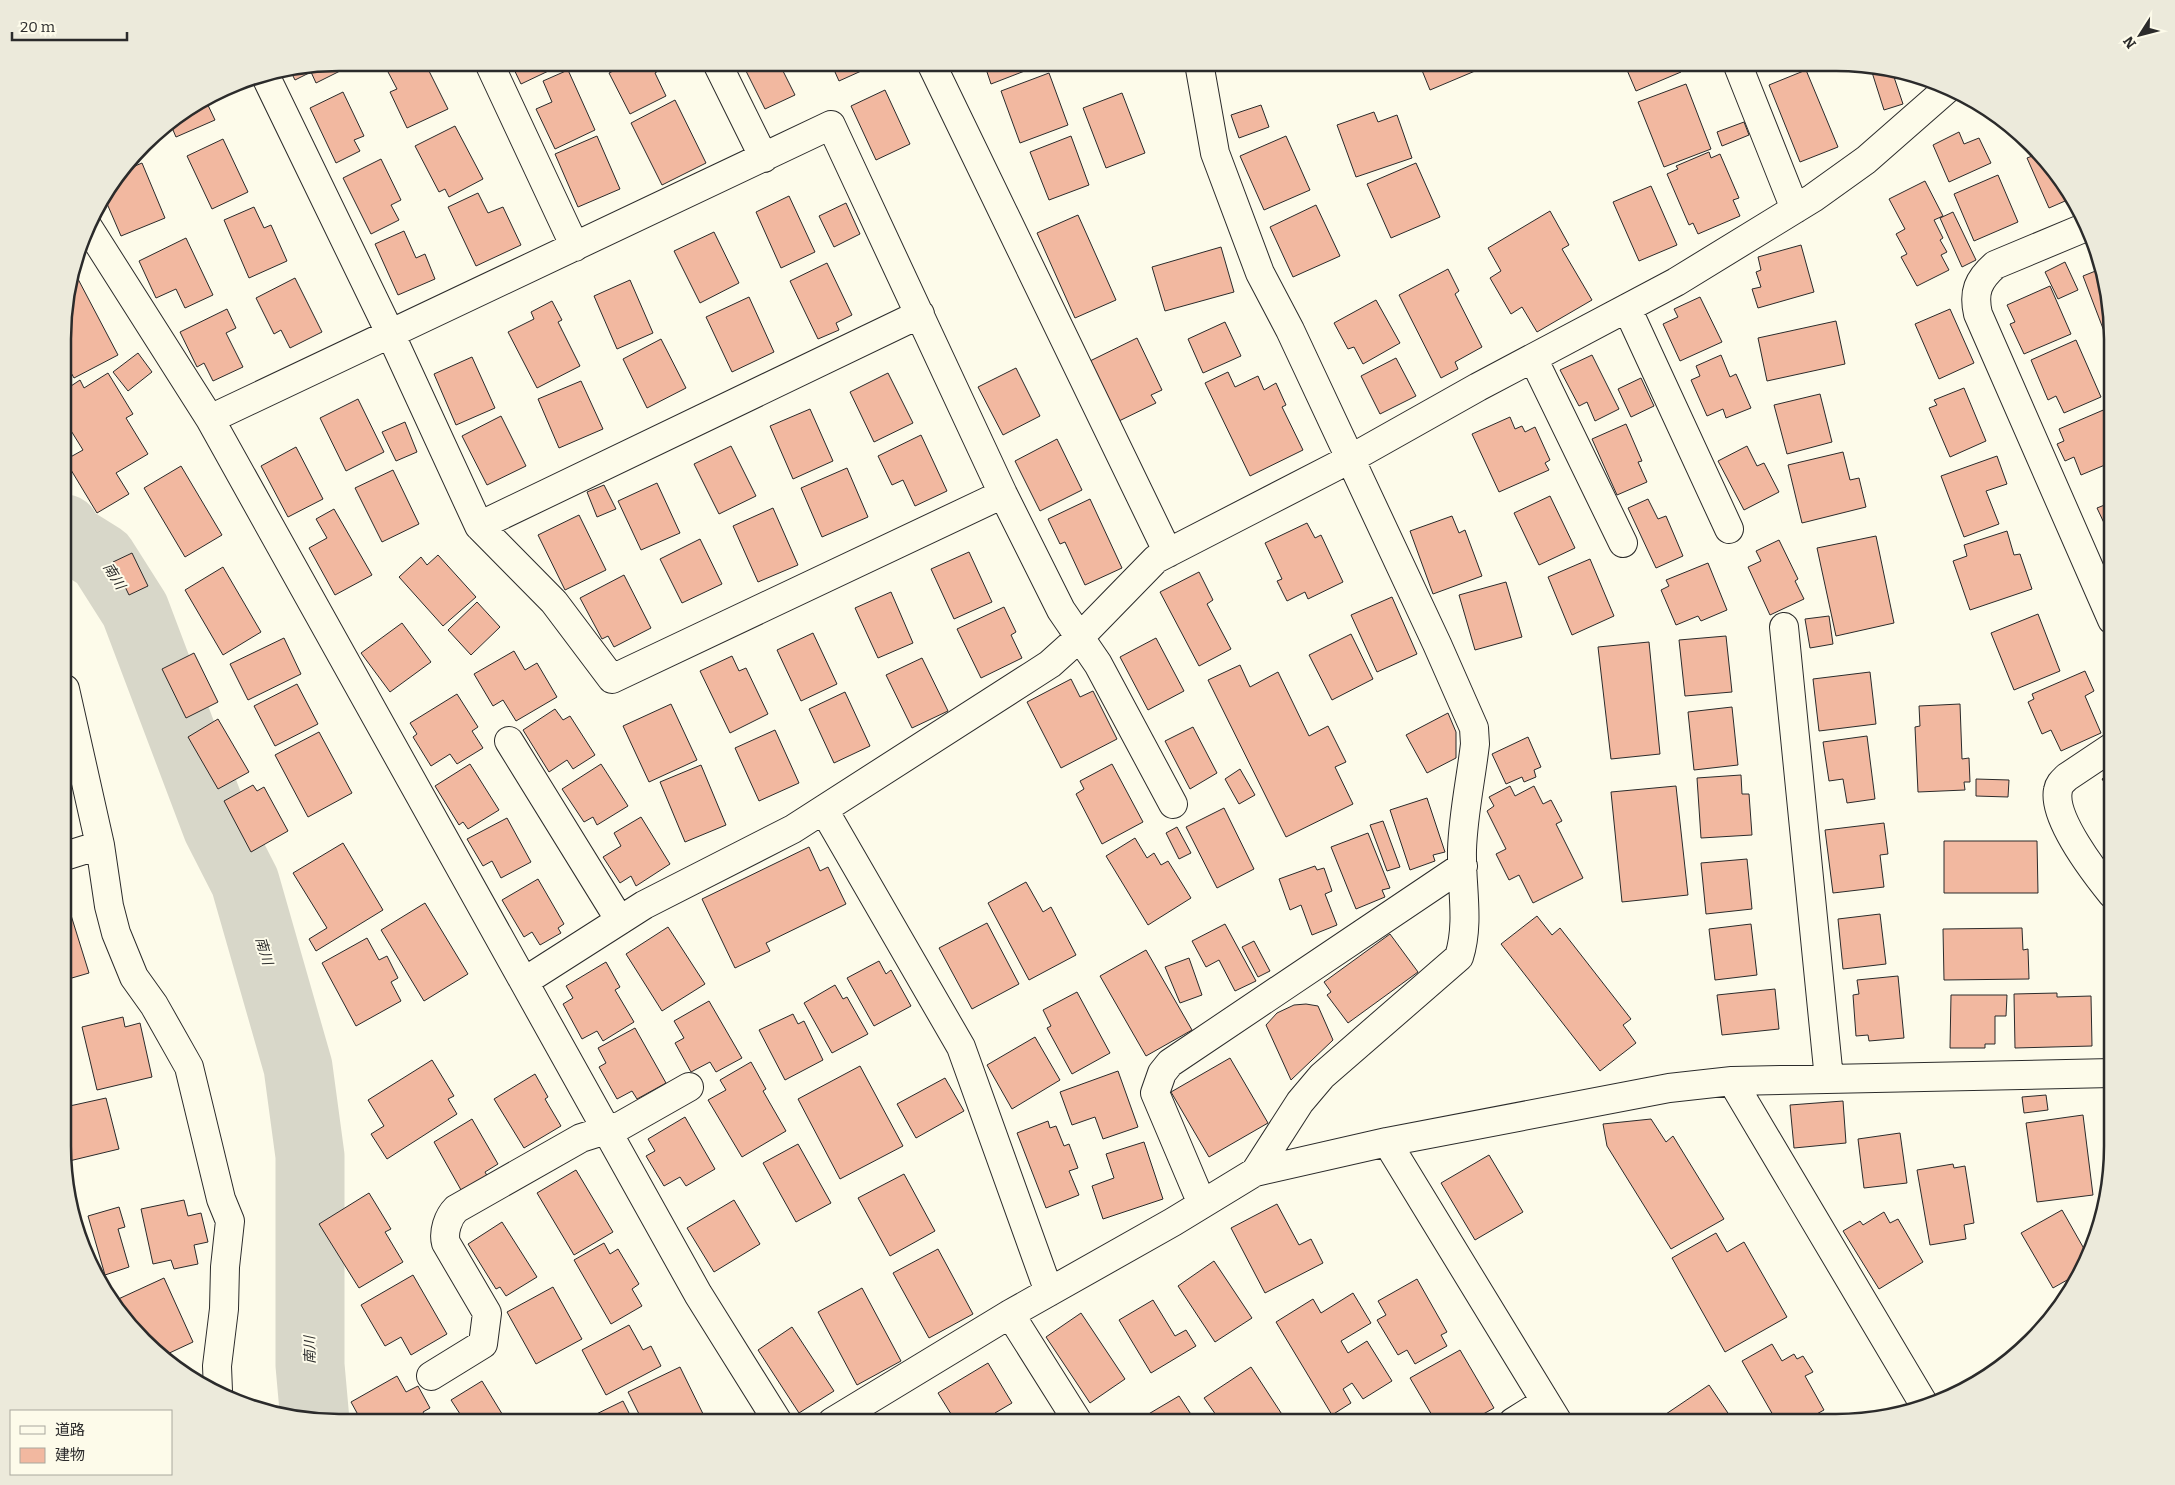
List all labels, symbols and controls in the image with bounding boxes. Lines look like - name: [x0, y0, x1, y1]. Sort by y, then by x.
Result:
- scale bar: [12, 10, 128, 42]
- north arrow: [2115, 10, 2165, 60]
- text: 20 m: [20, 18, 56, 36]
- text: N: [2120, 33, 2140, 52]
- water label: 南川: [99, 560, 130, 594]
- water label: 南川: [252, 935, 277, 969]
- water label: 南川: [301, 1334, 319, 1364]
- legend: [10, 1410, 172, 1475]
- text: 道路: [55, 1421, 85, 1439]
- text: 建物: [55, 1446, 85, 1464]

